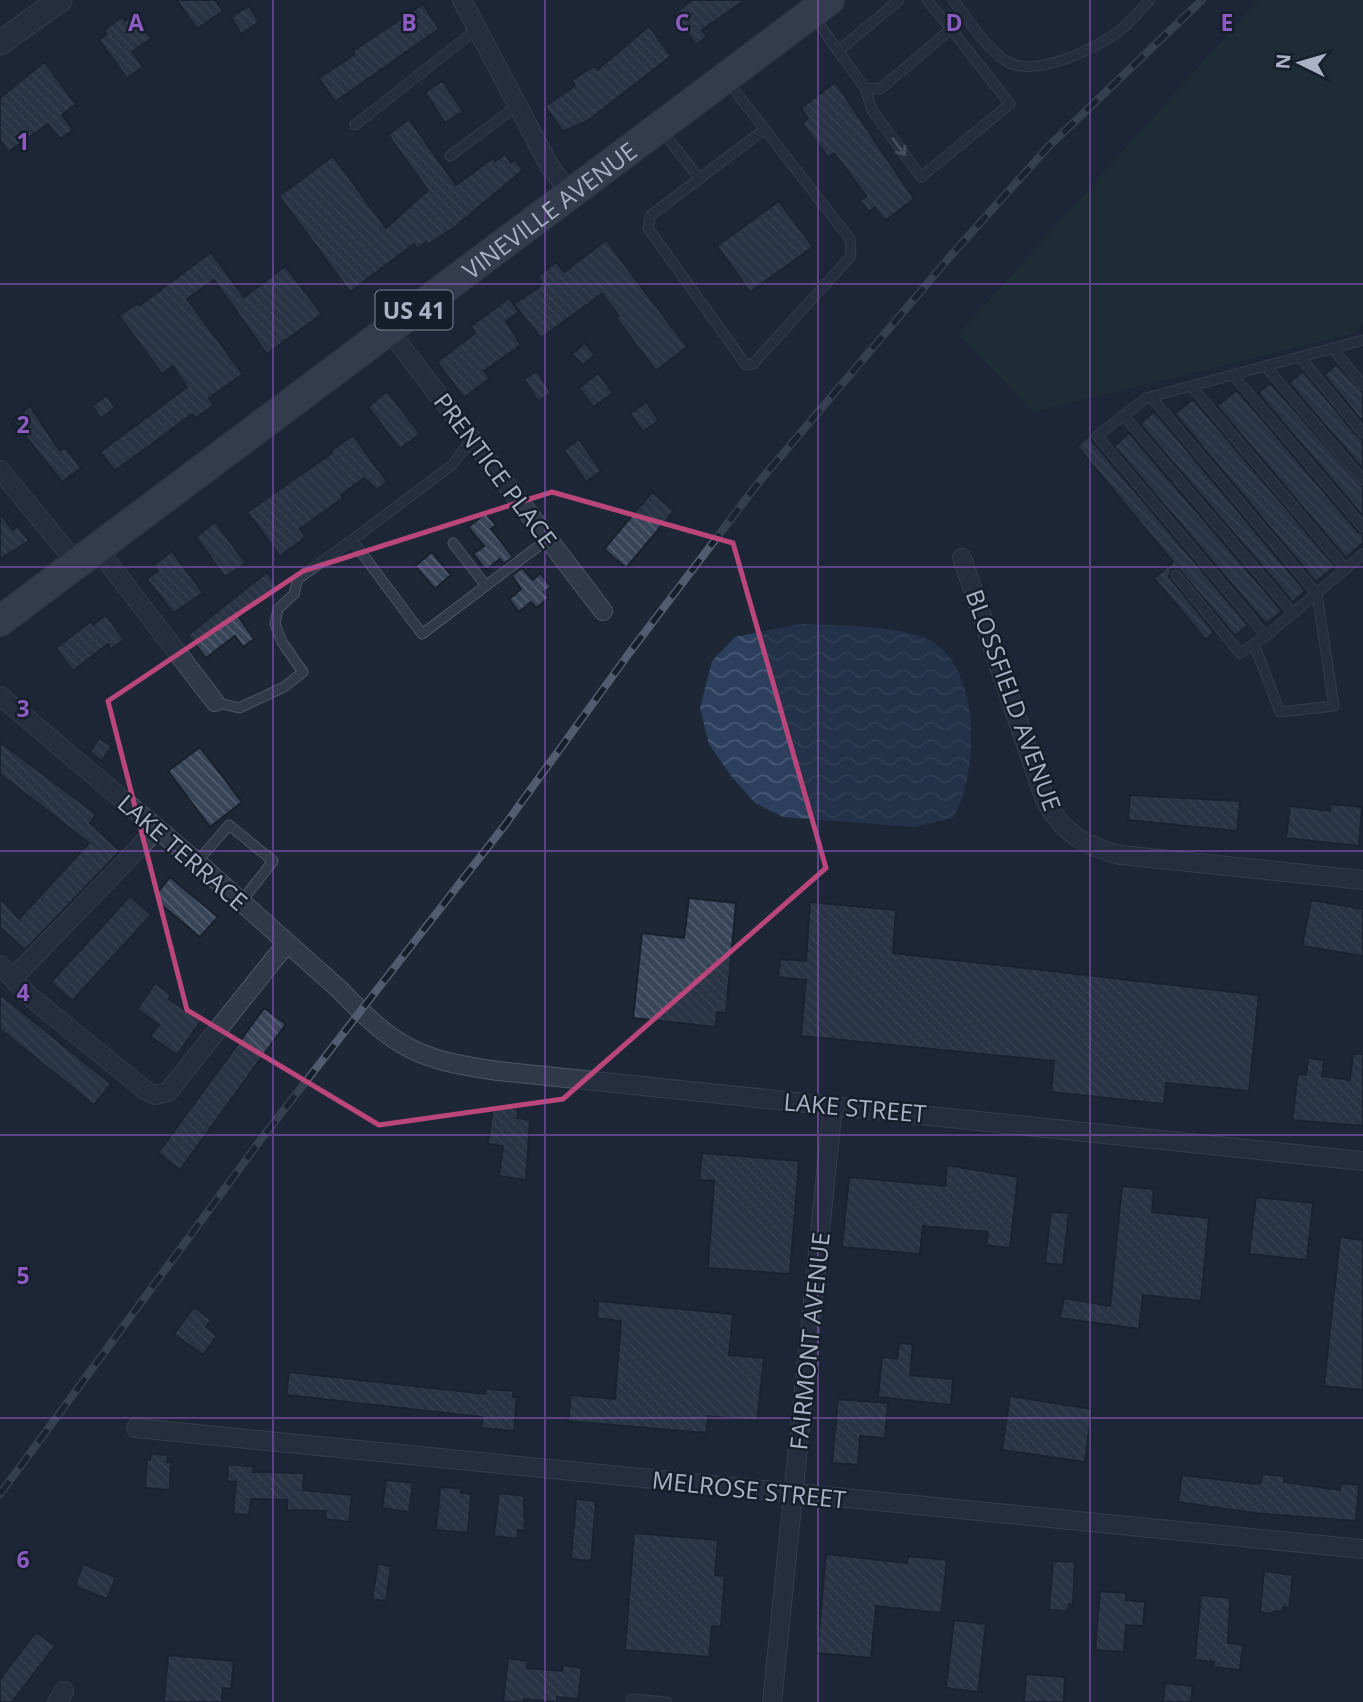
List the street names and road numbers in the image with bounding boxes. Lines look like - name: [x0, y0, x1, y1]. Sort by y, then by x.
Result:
- street label: VINEVILLE AVENUE: [455, 134, 643, 286]
- road number: US 41: [376, 290, 452, 330]
- street label: PRENTICE PLACE: [427, 386, 565, 554]
- street label: BLOSSFIELD AVENUE: [959, 585, 1069, 815]
- street label: LAKE TERRACE: [111, 786, 255, 918]
- street label: LAKE STREET: [782, 1084, 928, 1130]
- street label: FAIRMONT AVENUE: [781, 1231, 837, 1451]
- street label: MELROSE STREET: [650, 1462, 848, 1516]

